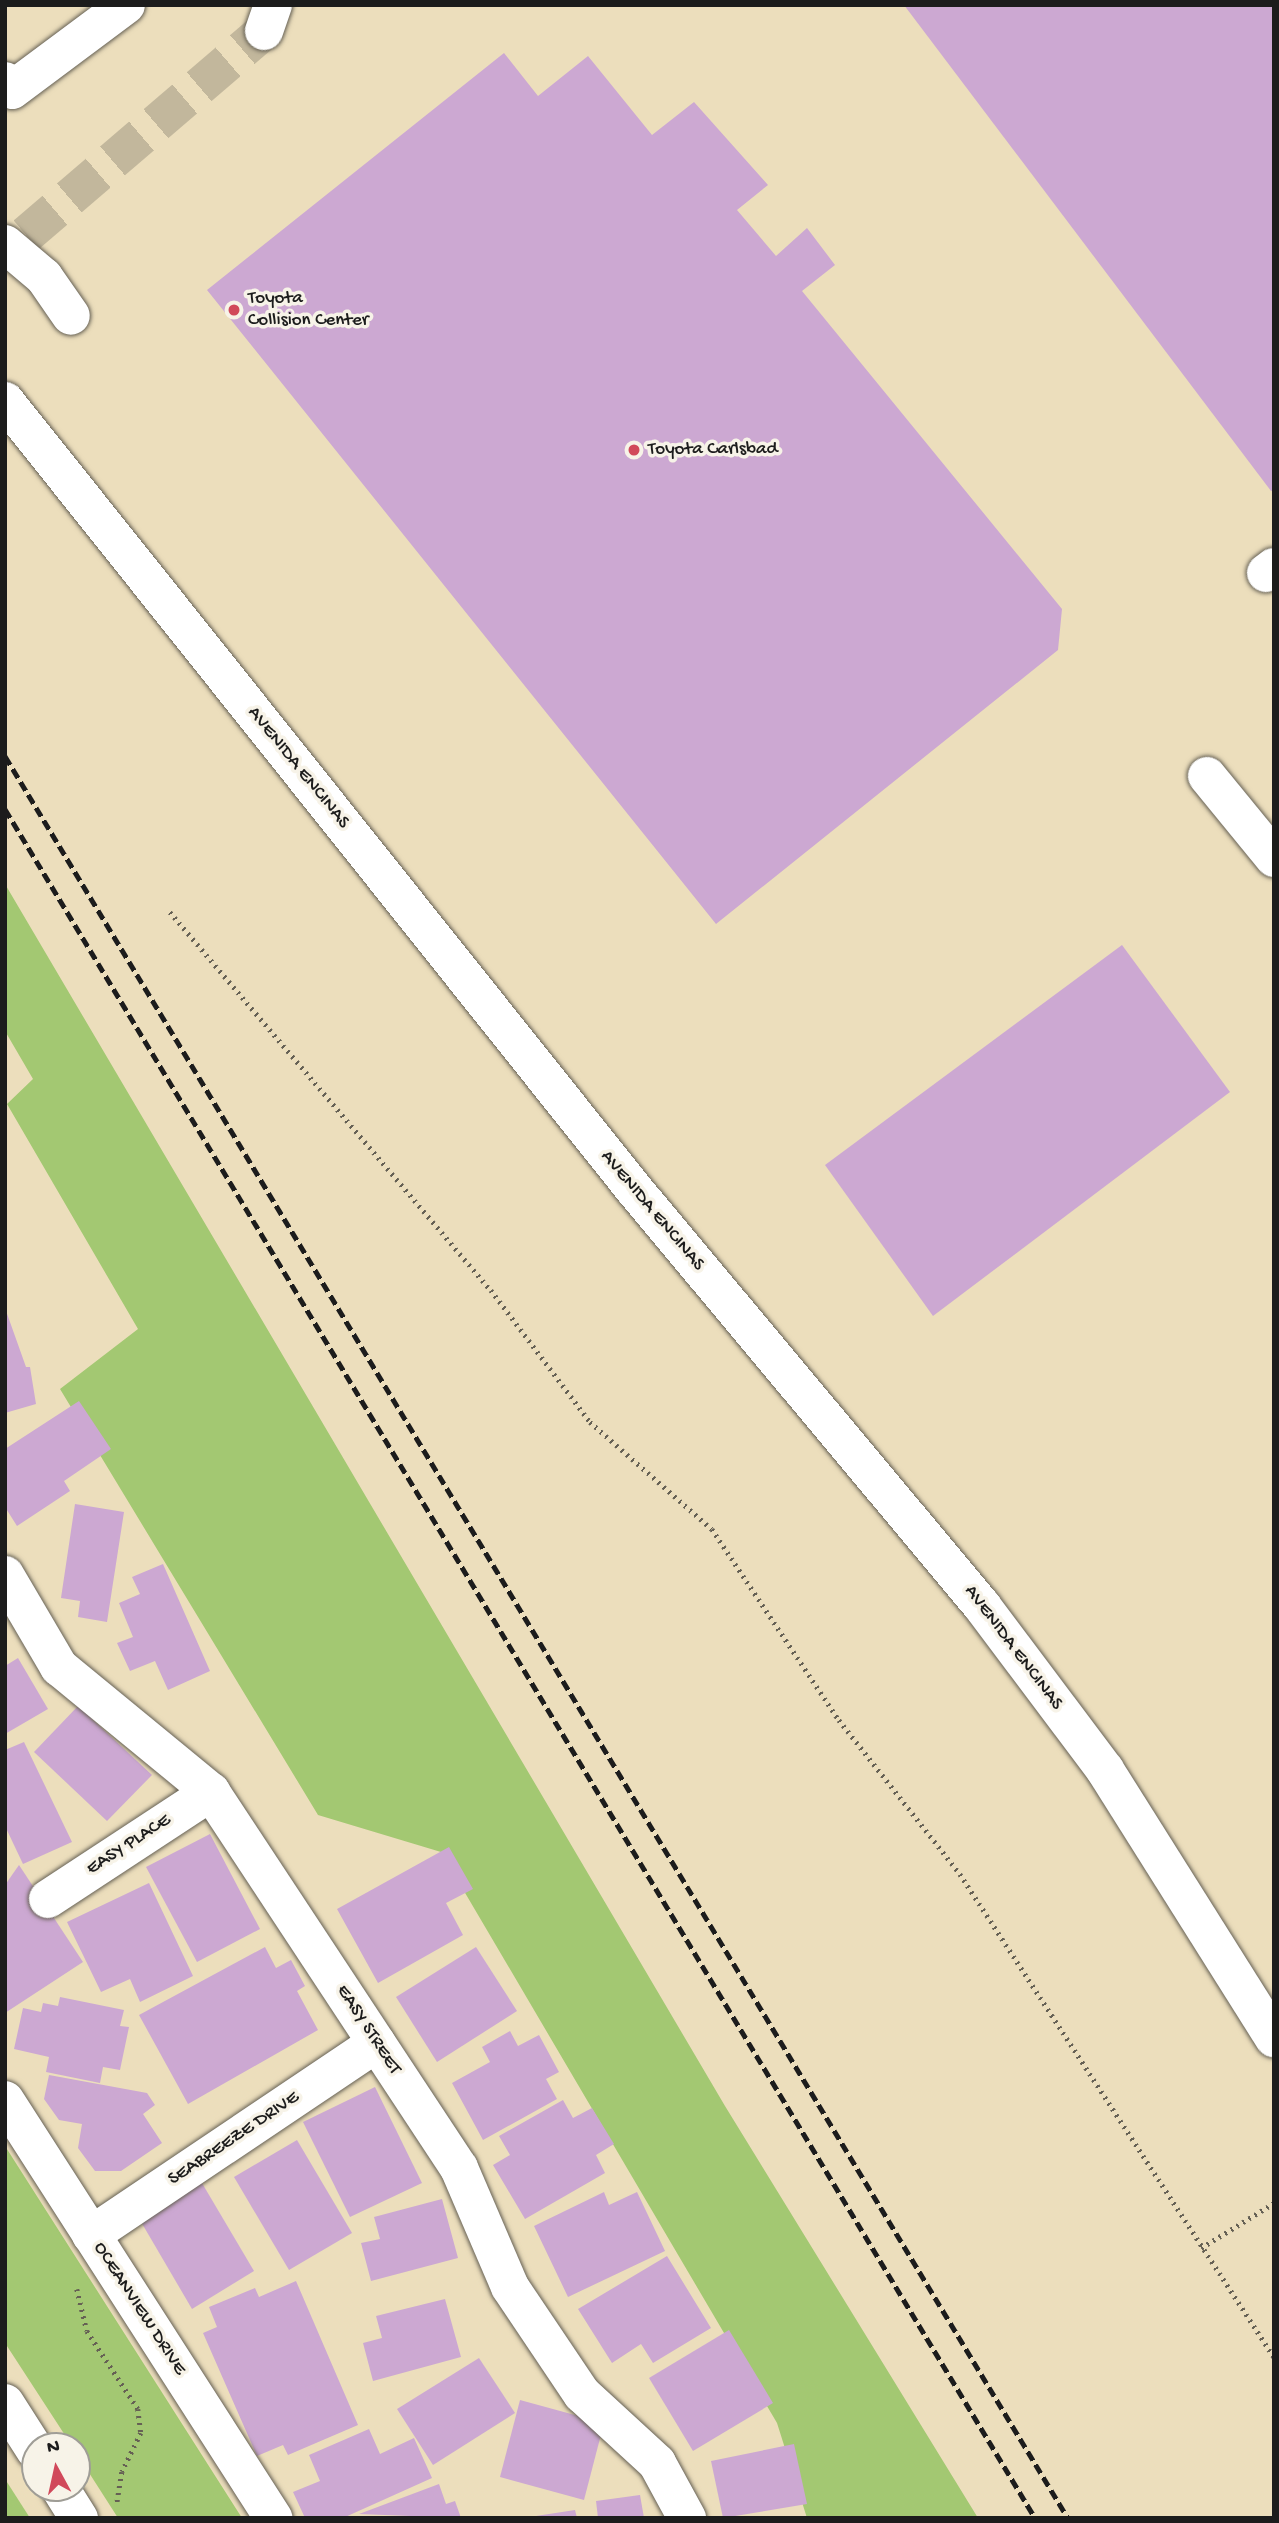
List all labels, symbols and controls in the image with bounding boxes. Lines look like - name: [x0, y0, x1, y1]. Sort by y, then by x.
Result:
- place label: Toyota Collision Center: [248, 288, 369, 332]
- marker: Toyota Collision Center: [226, 302, 242, 318]
- place label: Toyota Carlsbad: [648, 439, 778, 461]
- marker: Toyota Carlsbad: [626, 442, 642, 458]
- street label: AVENIDA ENCINAS: [242, 702, 354, 834]
- street label: AVENIDA ENCINAS: [595, 1146, 709, 1276]
- street label: AVENIDA ENCINAS: [959, 1581, 1067, 1715]
- street label: EASY PLACE: [83, 1809, 175, 1881]
- street label: EASY STREET: [331, 1981, 405, 2079]
- street label: SEABREEZE DRIVE: [164, 2087, 304, 2191]
- street label: OCEANVIEW DRIVE: [87, 2238, 191, 2380]
- north arrow: [21, 2432, 91, 2502]
- text: N: [46, 2435, 61, 2460]

